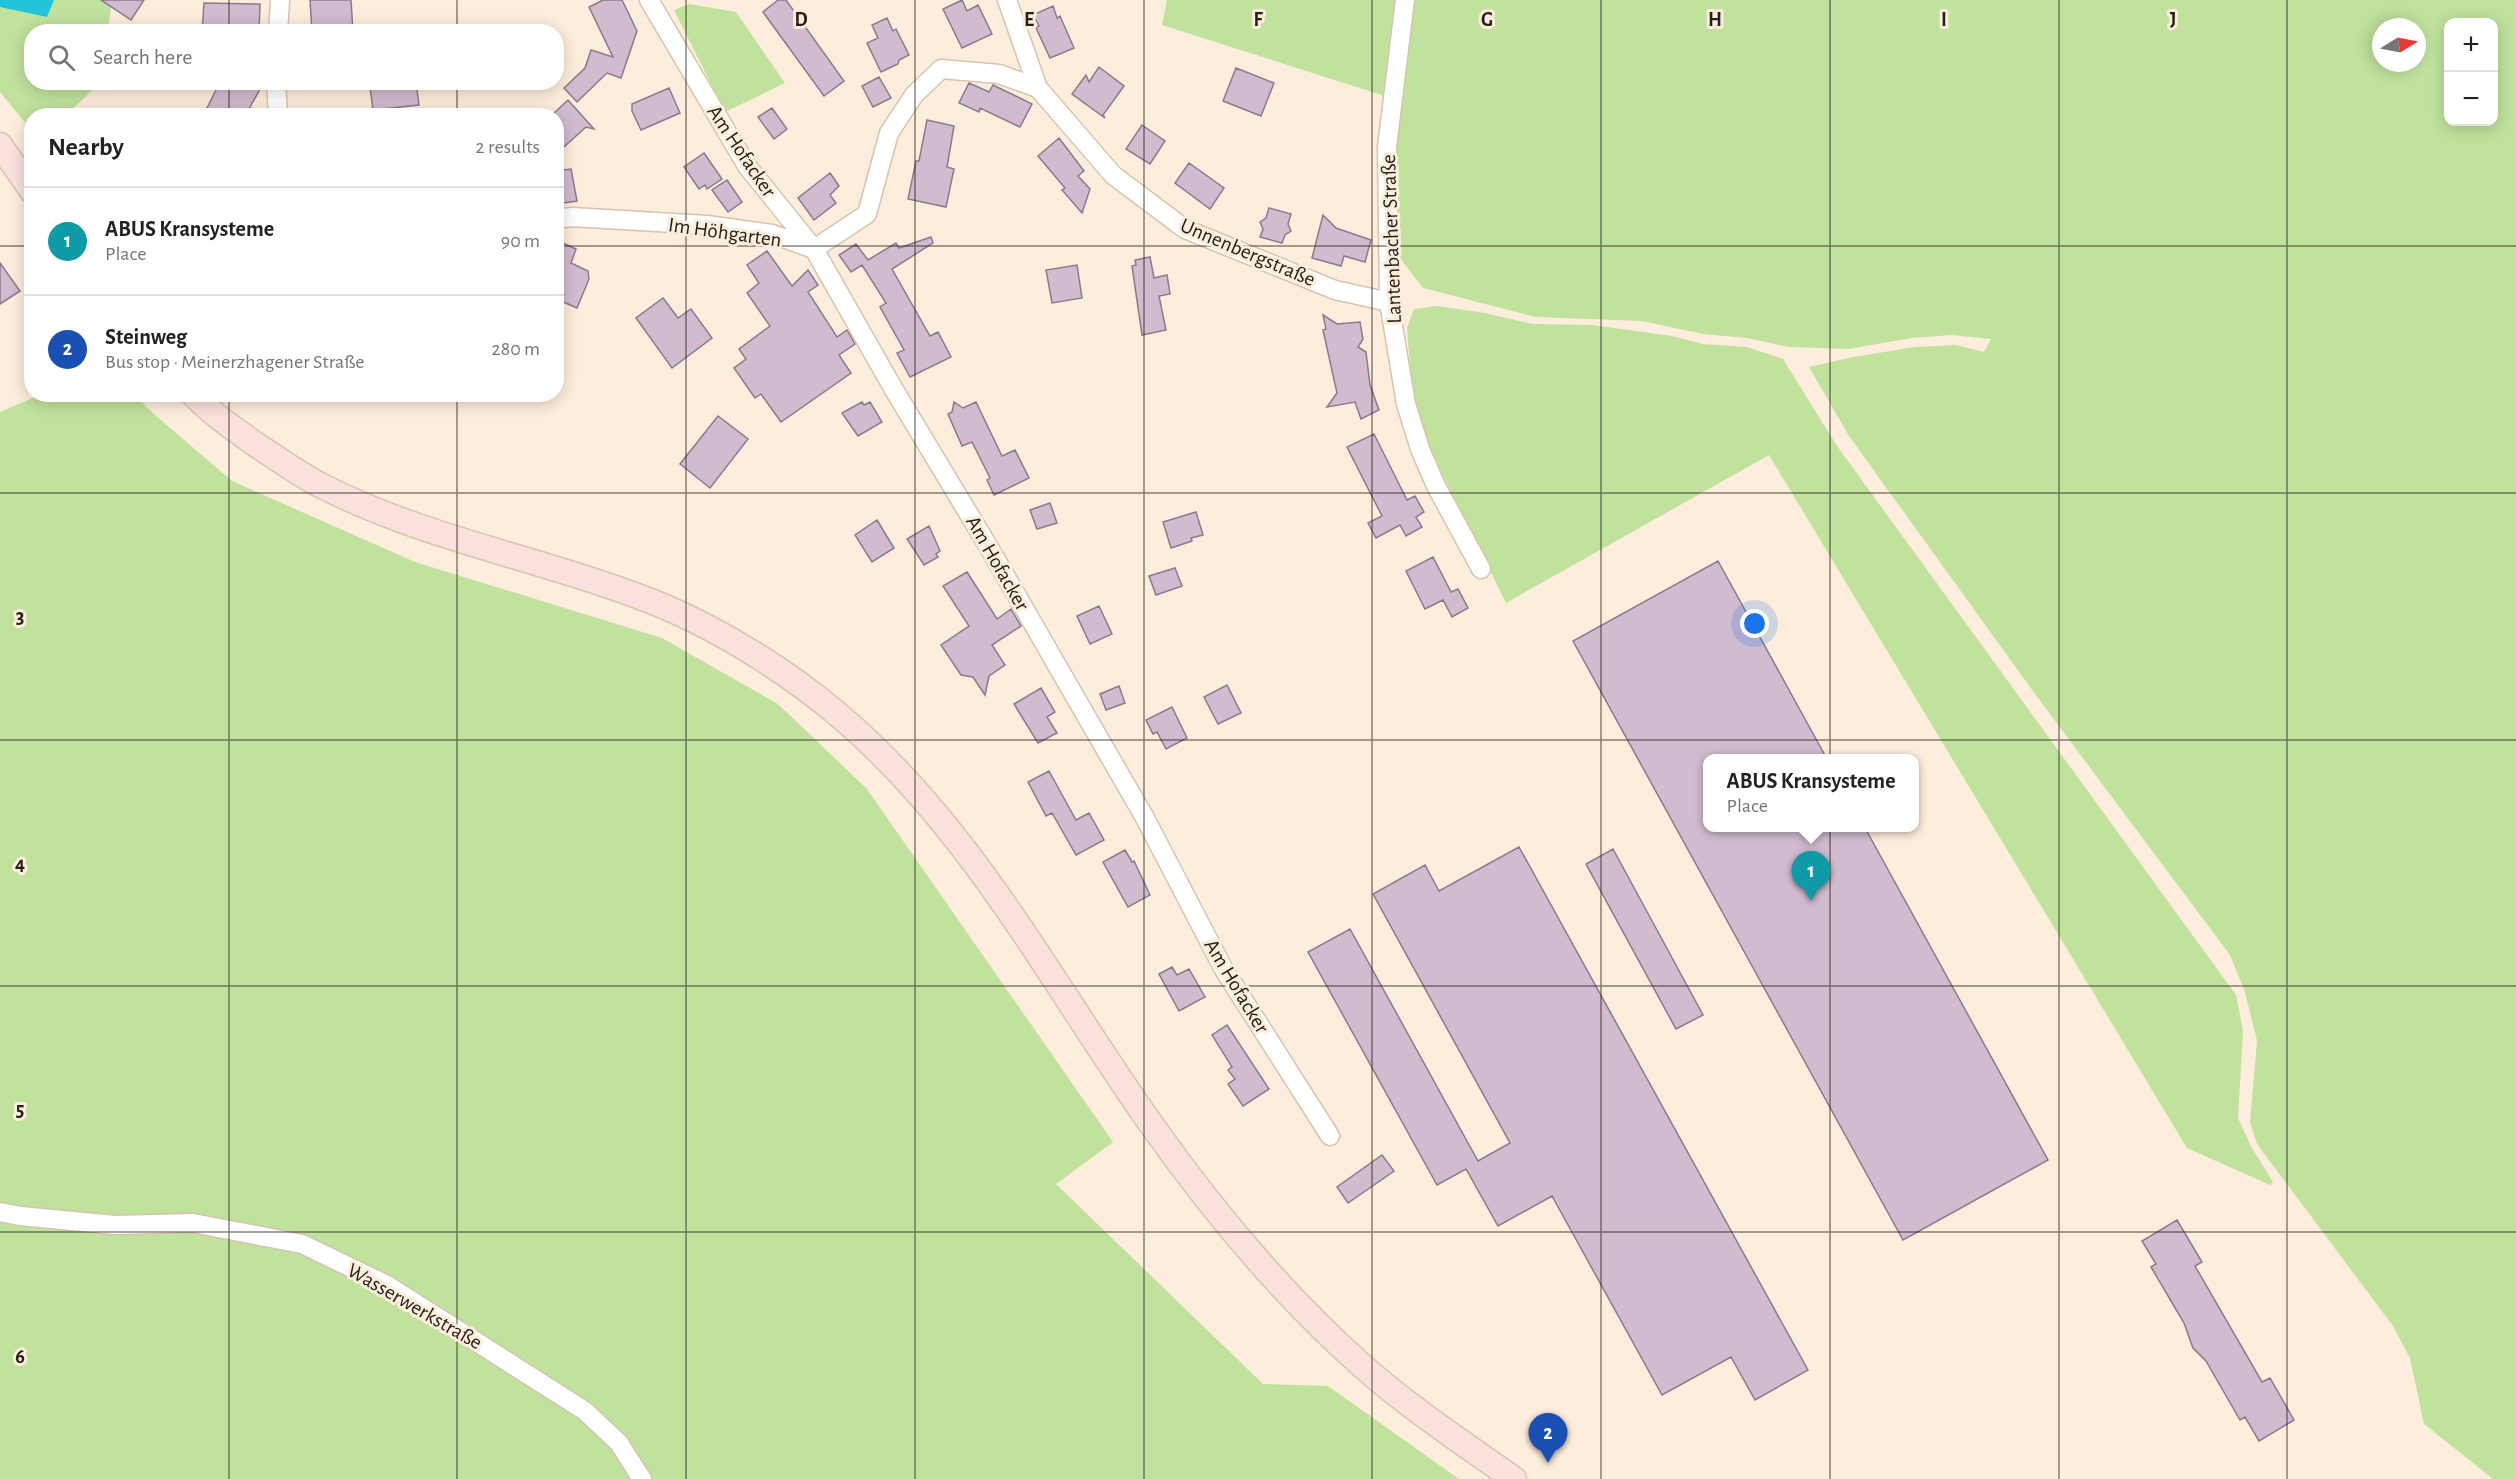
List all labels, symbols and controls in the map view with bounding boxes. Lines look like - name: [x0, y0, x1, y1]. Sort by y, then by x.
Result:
- text: D: [794, 10, 808, 30]
- text: E: [1024, 10, 1034, 30]
- text: F: [1253, 10, 1263, 30]
- text: G: [1481, 10, 1493, 30]
- text: H: [1708, 10, 1722, 30]
- text: I: [1941, 10, 1947, 30]
- text: J: [2170, 10, 2176, 30]
- north arrow: [2372, 18, 2426, 72]
- map controls: [2444, 18, 2498, 126]
- button: +: [2444, 18, 2498, 72]
- search box: [24, 24, 564, 90]
- icon: search: [45, 41, 78, 74]
- text: Search here: [93, 46, 192, 68]
- button: −: [2444, 72, 2498, 126]
- street label: Am Hofacker: [703, 102, 780, 201]
- text: Nearby: [48, 134, 124, 160]
- text: 2 results: [476, 137, 540, 157]
- street label: Lantenbacher Straße: [1378, 154, 1405, 324]
- street label: Im Höhgarten: [667, 214, 783, 251]
- street label: Unnenbergstraße: [1177, 215, 1318, 290]
- text: ABUS Kransysteme: [105, 218, 274, 240]
- text: 1: [64, 231, 71, 251]
- text: 90 m: [501, 231, 540, 251]
- text: Place: [105, 244, 146, 264]
- text: Steinweg: [105, 326, 187, 348]
- text: 2: [63, 339, 72, 359]
- text: 280 m: [492, 339, 540, 359]
- text: Bus stop · Meinerzhagener Straße: [105, 352, 365, 372]
- street label: Am Hofacker: [962, 512, 1033, 614]
- text: 3: [16, 607, 24, 627]
- your location: [1740, 609, 1769, 638]
- popup: [1703, 754, 1919, 832]
- text: ABUS Kransysteme: [1726, 770, 1896, 792]
- text: Place: [1726, 796, 1768, 816]
- pin: 1: [1792, 852, 1830, 901]
- text: 4: [15, 854, 25, 874]
- street label: Am Hofacker: [1200, 936, 1273, 1037]
- text: 5: [16, 1100, 24, 1120]
- street label: Wasserwerkstraße: [344, 1259, 486, 1353]
- text: 6: [15, 1347, 25, 1367]
- pin: 2: [1528, 1414, 1568, 1463]

